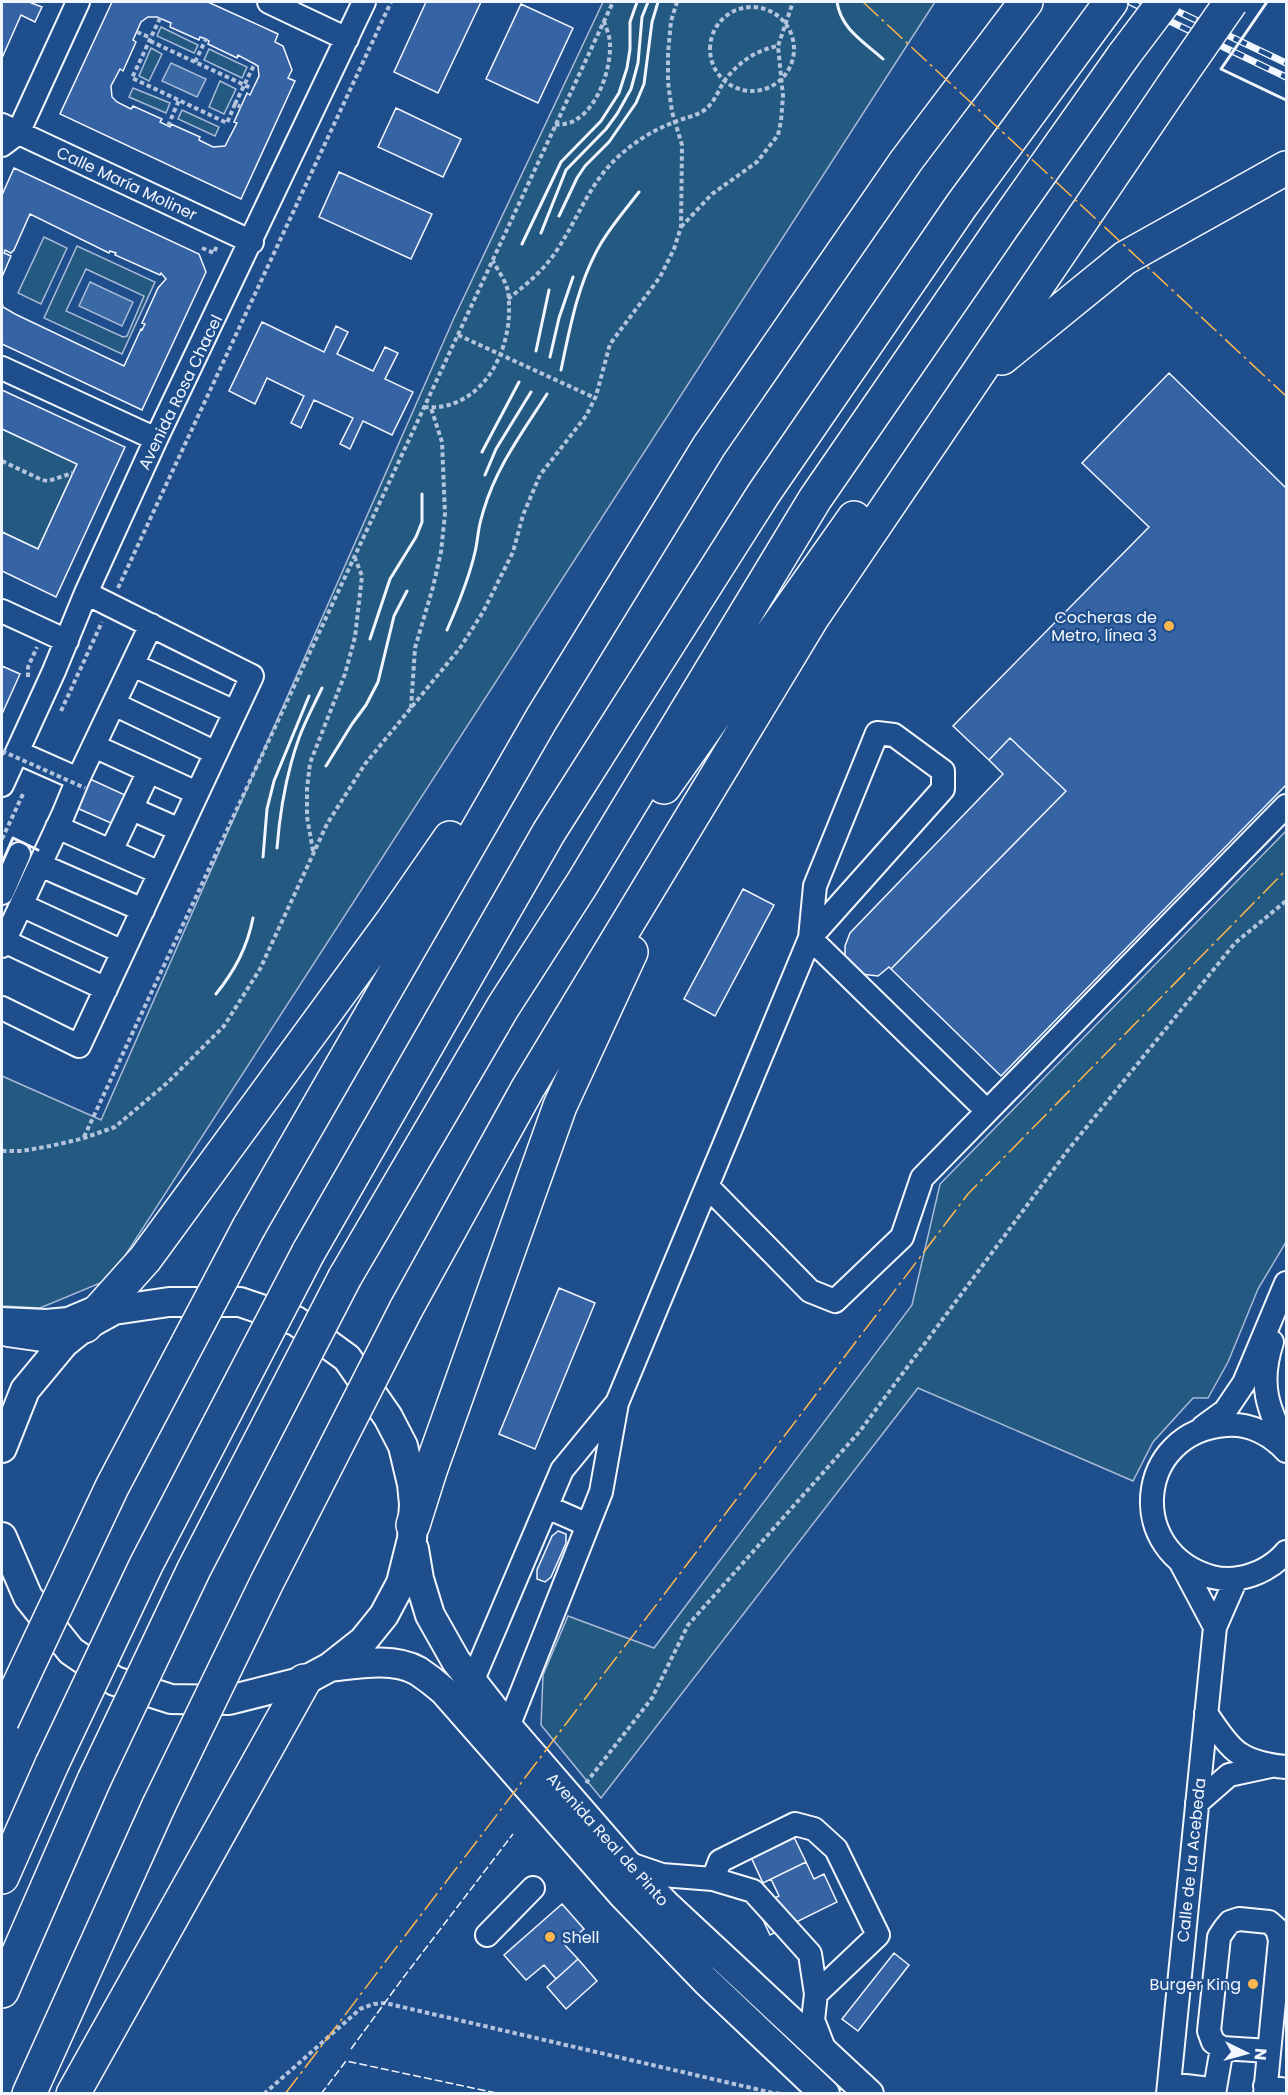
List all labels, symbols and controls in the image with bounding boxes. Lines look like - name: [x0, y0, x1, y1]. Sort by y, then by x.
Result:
- street label: Calle María Moliner: [53, 141, 201, 226]
- street label: Avenida Rosa Chacel: [133, 311, 228, 474]
- place label: Cocheras de Metro, línea 3: [1051, 606, 1157, 647]
- marker: Cocheras de Metro, línea 3: [1162, 619, 1176, 633]
- street label: Avenida Real de Pinto: [541, 1767, 674, 1911]
- street label: Calle de La Acebeda: [1171, 1777, 1212, 1943]
- place label: Shell: [562, 1926, 599, 1949]
- marker: Shell: [543, 1930, 557, 1944]
- place label: Burger King: [1149, 1973, 1241, 1996]
- marker: Burger King: [1246, 1977, 1260, 1991]
- north arrow: [1216, 2023, 1276, 2083]
- text: N: [1248, 2047, 1272, 2061]

